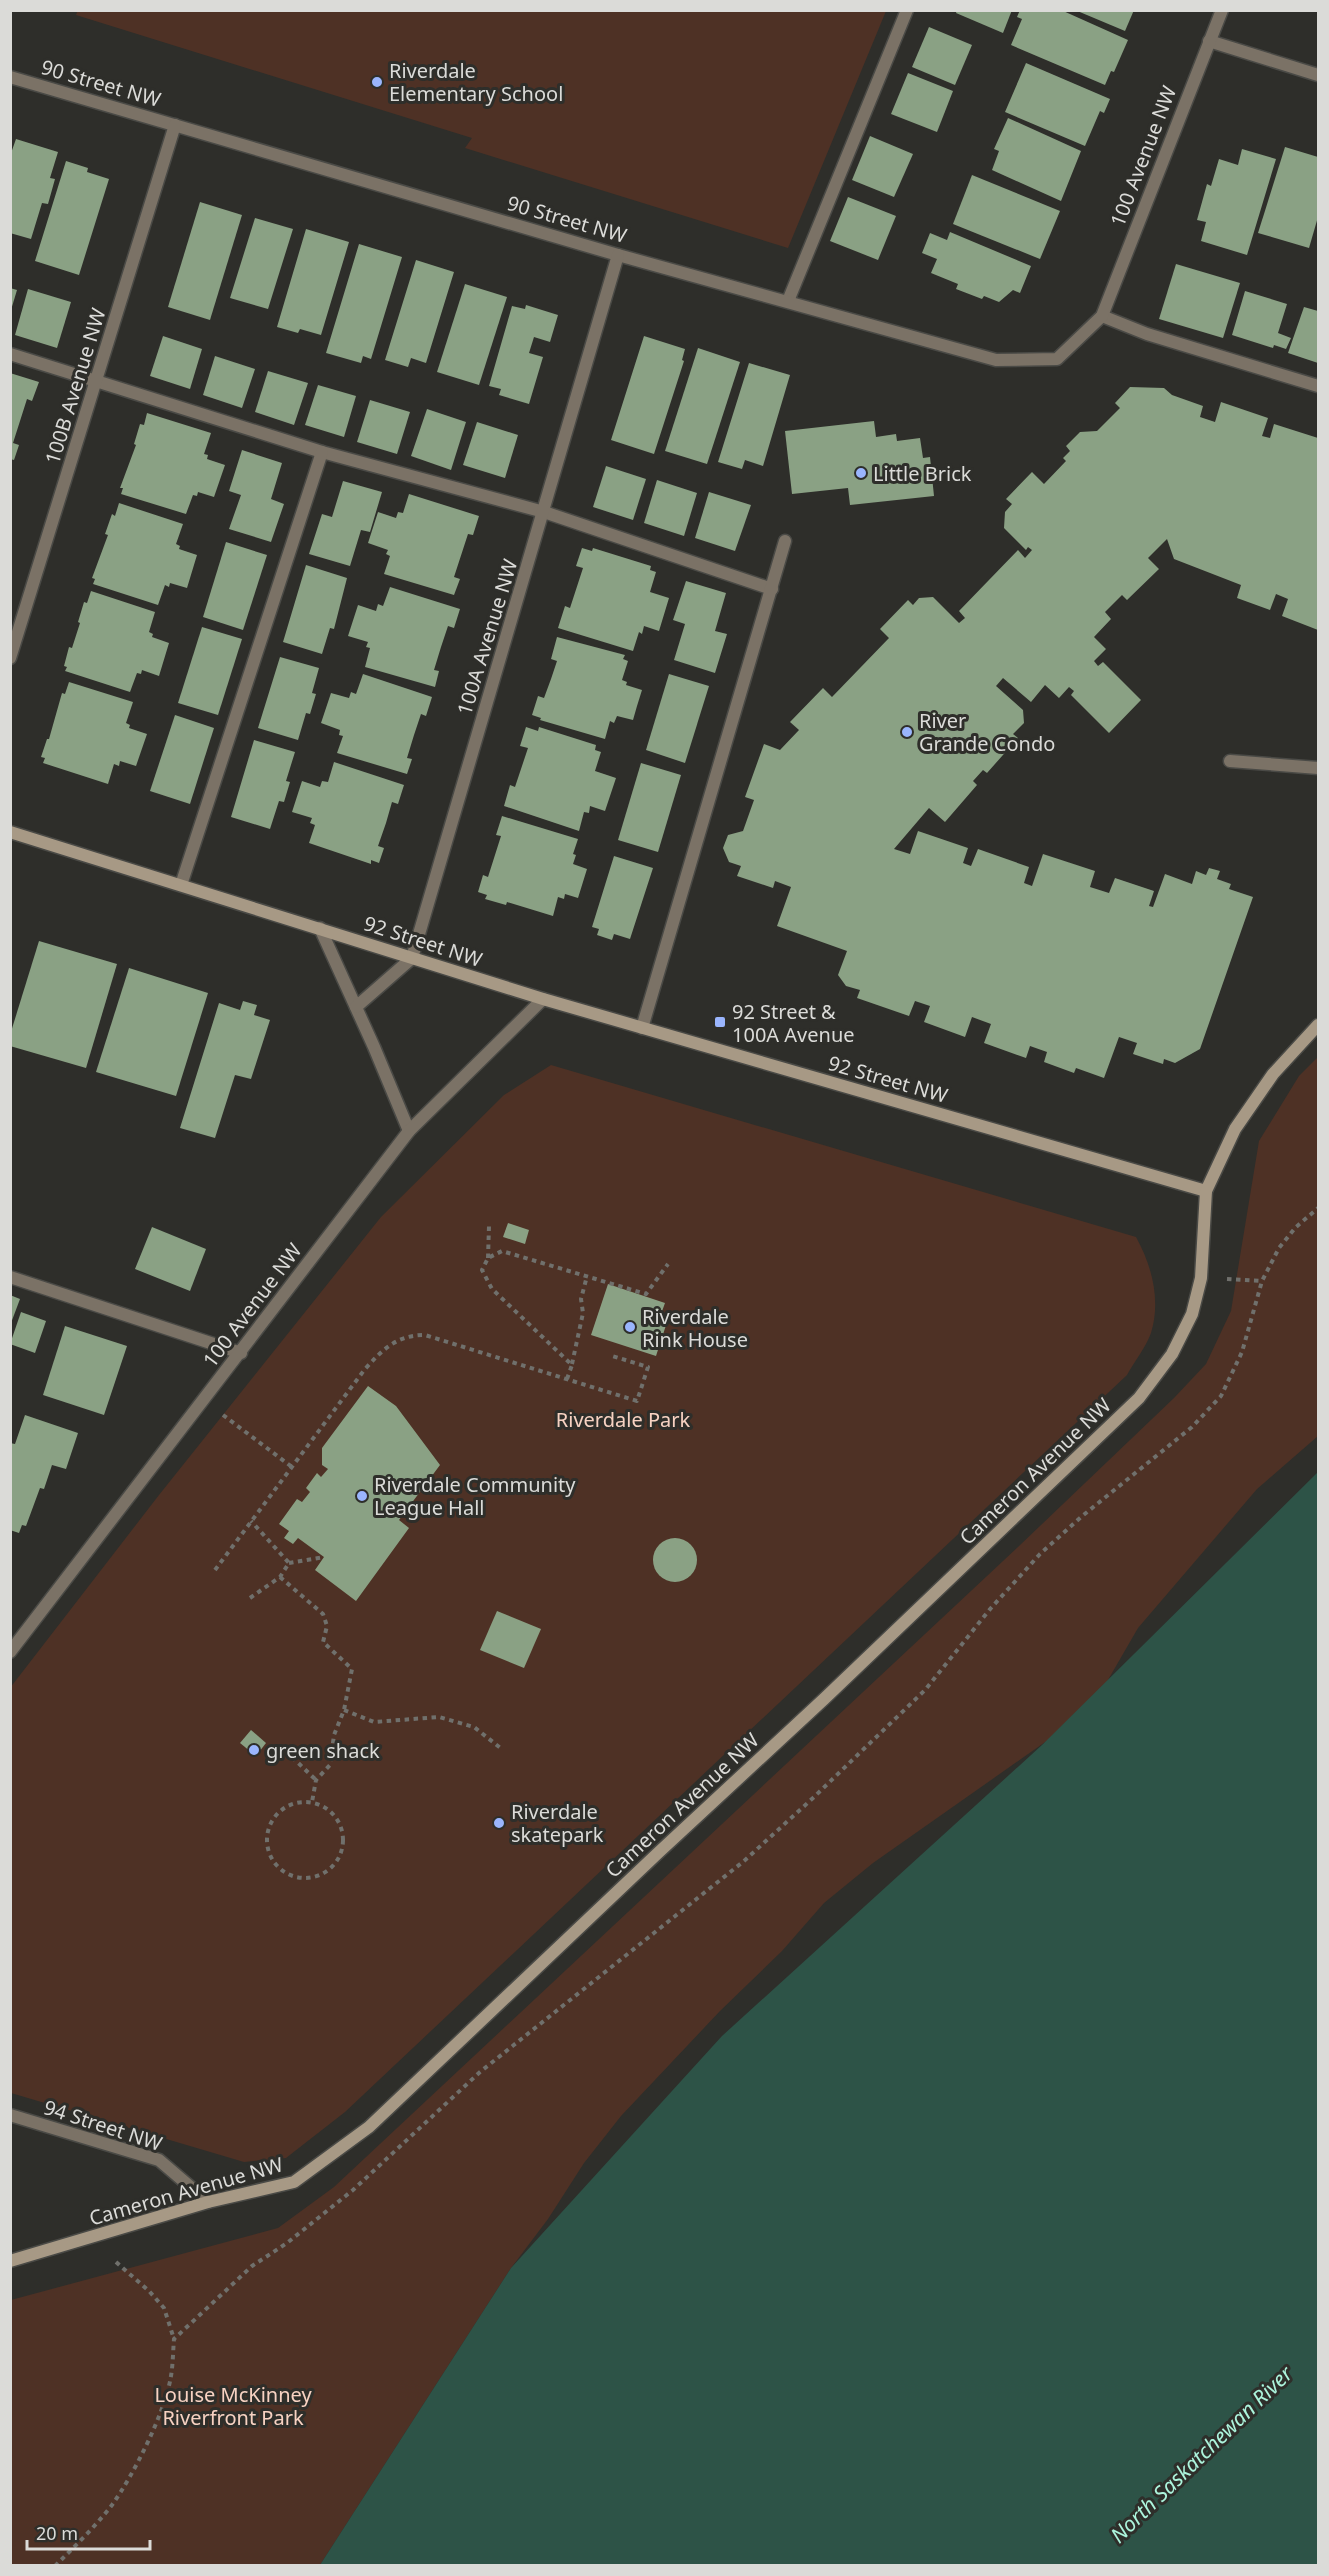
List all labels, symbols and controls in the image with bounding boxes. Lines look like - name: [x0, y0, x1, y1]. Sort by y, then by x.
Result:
- street label: 90 Street NW: [38, 53, 164, 113]
- place label: Riverdale Elementary School: [389, 57, 563, 107]
- marker: Riverdale Elementary School: [370, 75, 384, 89]
- street label: 100 Avenue NW: [1104, 81, 1182, 230]
- street label: 90 Street NW: [504, 189, 630, 249]
- street label: 100B Avenue NW: [38, 304, 112, 467]
- place label: Little Brick: [873, 460, 972, 487]
- marker: Little Brick: [854, 466, 868, 480]
- street label: 100A Avenue NW: [450, 555, 524, 718]
- place label: River Grande Condo: [919, 707, 1055, 757]
- marker: River Grande Condo: [900, 725, 914, 739]
- street label: 92 Street NW: [360, 909, 486, 973]
- place label: 92 Street & 100A Avenue: [732, 998, 855, 1048]
- marker: 92 Street & 100A Avenue: [713, 1015, 727, 1029]
- street label: 92 Street NW: [825, 1049, 951, 1109]
- street label: 100 Avenue NW: [196, 1237, 308, 1373]
- place label: Riverdale Rink House: [642, 1303, 748, 1353]
- marker: Riverdale Rink House: [623, 1320, 637, 1334]
- street label: Cameron Avenue NW: [953, 1391, 1117, 1550]
- park label: Riverdale Park: [556, 1406, 690, 1433]
- place label: Riverdale Community League Hall: [374, 1471, 576, 1521]
- marker: Riverdale Community League Hall: [355, 1489, 369, 1503]
- street label: Cameron Avenue NW: [599, 1726, 765, 1883]
- place label: green shack: [266, 1737, 380, 1764]
- marker: green shack: [247, 1743, 261, 1757]
- place label: Riverdale skatepark: [511, 1798, 604, 1848]
- marker: Riverdale skatepark: [492, 1816, 506, 1830]
- street label: 94 Street NW: [40, 2093, 166, 2157]
- street label: Cameron Avenue NW: [86, 2150, 287, 2232]
- water label: North Saskatchewan River: [1104, 2358, 1299, 2548]
- park label: Louise McKinney Riverfront Park: [154, 2381, 312, 2431]
- scale bar: [27, 2513, 150, 2551]
- text: 20 m: [36, 2521, 78, 2545]

